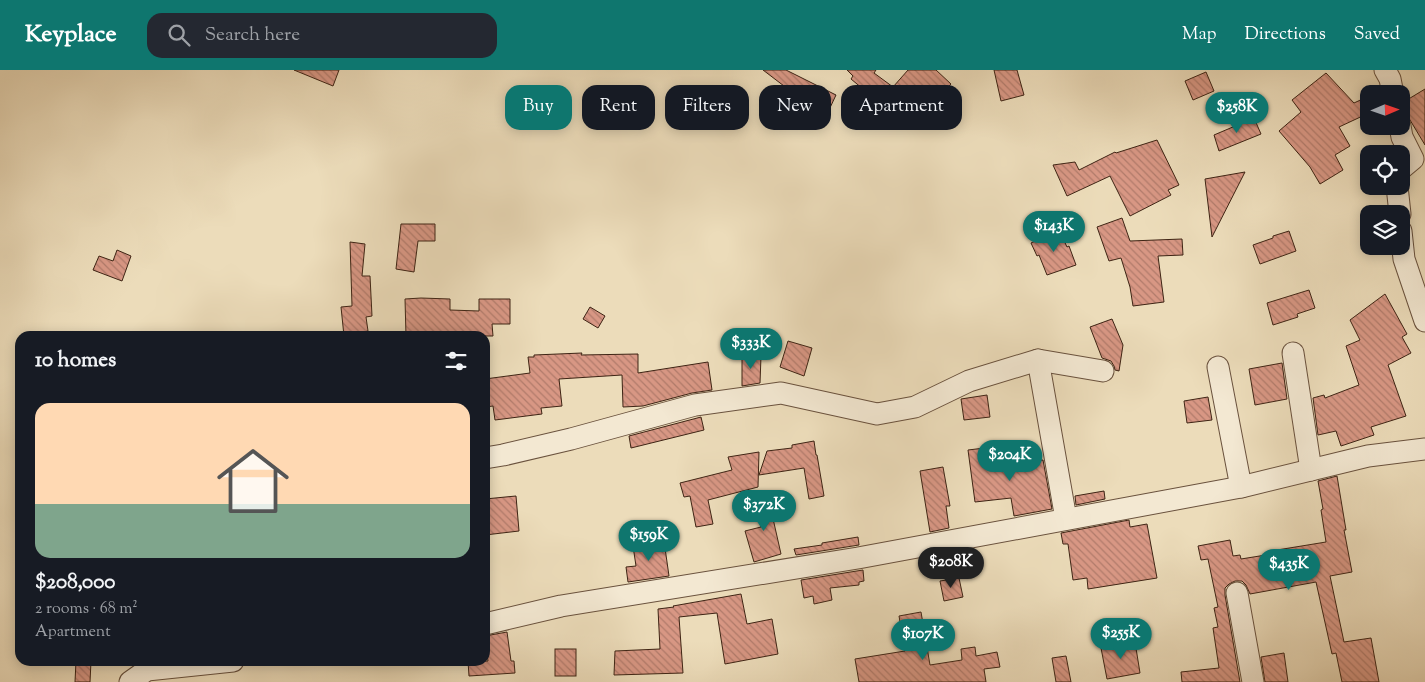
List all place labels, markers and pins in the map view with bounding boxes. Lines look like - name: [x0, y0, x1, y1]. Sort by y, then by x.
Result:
- pin: $258K: [1202, 92, 1272, 134]
- pin: $143K: [1019, 210, 1089, 253]
- pin: $333K: [716, 328, 786, 370]
- pin: $204K: [975, 440, 1045, 482]
- pin: $372K: [729, 490, 799, 532]
- pin: $159K: [614, 520, 684, 562]
- pin: $208K: [916, 546, 986, 589]
- pin: $435K: [1254, 548, 1324, 591]
- pin: $107K: [888, 618, 958, 661]
- pin: $255K: [1086, 618, 1156, 660]

